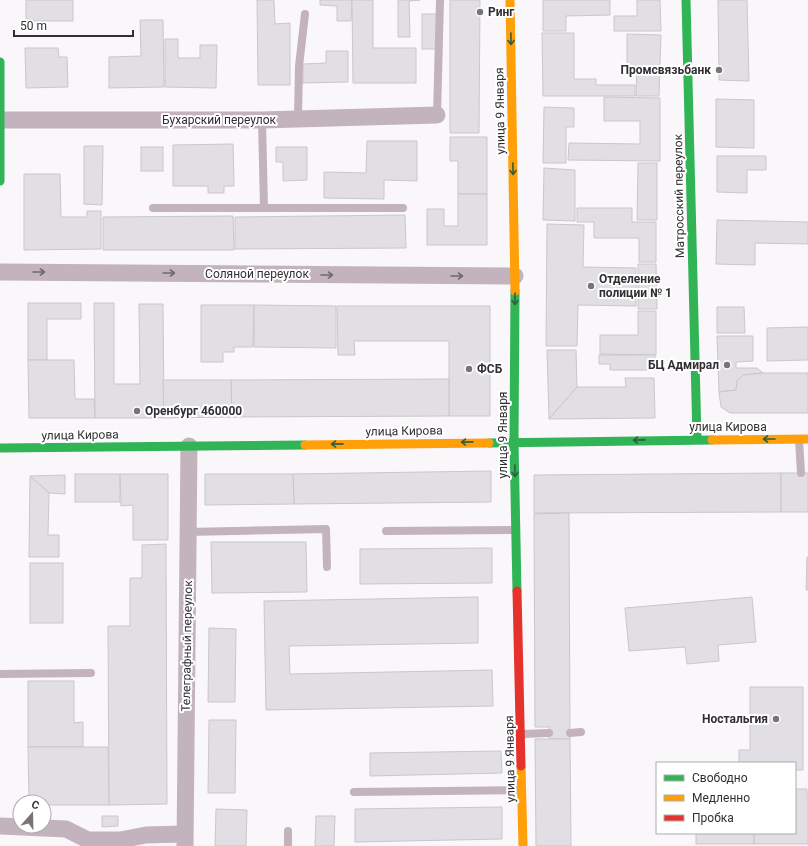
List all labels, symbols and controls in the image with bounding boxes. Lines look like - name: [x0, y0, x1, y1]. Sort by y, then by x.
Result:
- place label: Ринг: [488, 5, 514, 19]
- marker: Ринг: [475, 7, 485, 17]
- scale bar: [14, 12, 133, 38]
- text: 50 m: [20, 19, 47, 33]
- one-way arrow: [507, 32, 515, 45]
- place label: Промсвязьбанк: [620, 63, 711, 77]
- marker: Промсвязьбанк: [714, 65, 724, 75]
- street label: улица 9 Января: [492, 67, 508, 155]
- street label: Бухарский переулок: [162, 113, 277, 127]
- street label: Матросский переулок: [671, 133, 687, 258]
- one-way arrow: [509, 162, 517, 175]
- street label: Соляной переулок: [205, 267, 309, 281]
- one-way arrow: [32, 268, 45, 276]
- one-way arrow: [162, 269, 175, 277]
- one-way arrow: [320, 271, 333, 278]
- one-way arrow: [450, 272, 463, 280]
- place label: Отделение полиции № 1: [599, 272, 672, 300]
- marker: Отделение полиции № 1: [586, 281, 596, 291]
- one-way arrow: [511, 292, 519, 305]
- place label: БЦ Адмирал: [648, 358, 719, 372]
- marker: БЦ Адмирал: [722, 360, 732, 370]
- place label: ФСБ: [477, 362, 503, 376]
- marker: ФСБ: [464, 364, 474, 374]
- street label: улица 9 Января: [496, 392, 510, 478]
- place label: Оренбург 460000: [145, 404, 242, 418]
- marker: Оренбург 460000: [132, 406, 142, 416]
- street label: улица Кирова: [689, 420, 767, 434]
- street label: улица Кирова: [365, 423, 443, 439]
- street label: улица Кирова: [41, 427, 119, 443]
- one-way arrow: [763, 435, 776, 443]
- one-way arrow: [633, 436, 646, 444]
- one-way arrow: [461, 439, 474, 446]
- one-way arrow: [331, 440, 344, 448]
- one-way arrow: [511, 464, 519, 477]
- street label: Телеграфный переулок: [179, 580, 195, 712]
- place label: Ностальгия: [702, 712, 768, 726]
- marker: Ностальгия: [771, 714, 781, 724]
- street label: улица 9 Января: [502, 715, 518, 803]
- legend: [656, 762, 796, 834]
- text: Свободно: [692, 771, 748, 785]
- text: Медленно: [692, 791, 750, 805]
- north arrow: [12, 794, 52, 834]
- text: С: [30, 798, 41, 812]
- text: Пробка: [692, 811, 734, 825]

